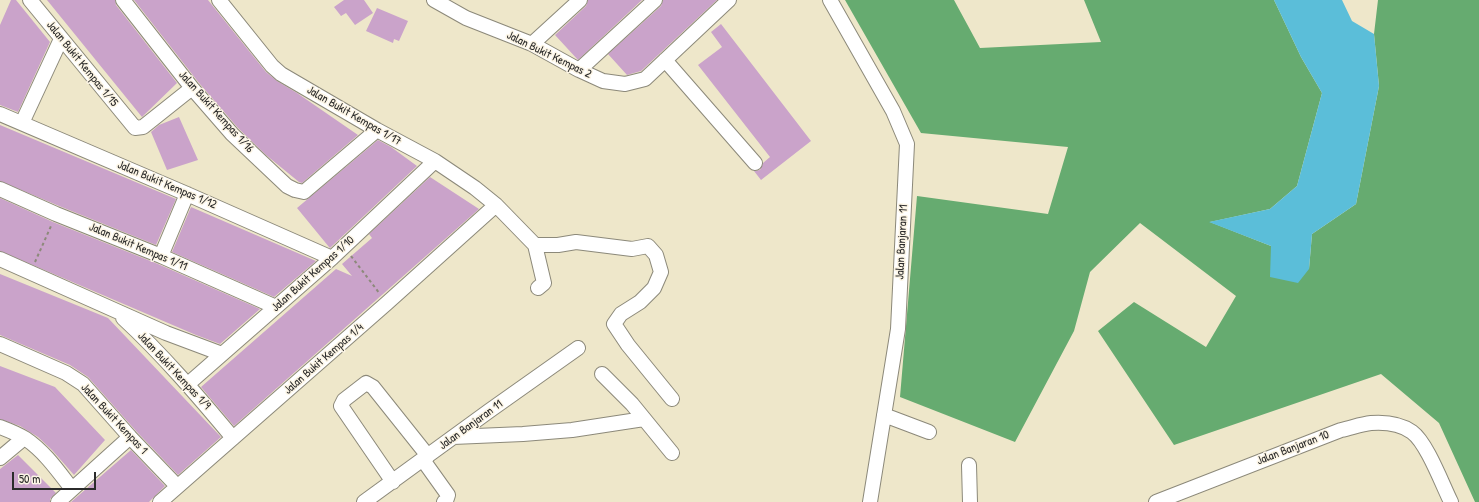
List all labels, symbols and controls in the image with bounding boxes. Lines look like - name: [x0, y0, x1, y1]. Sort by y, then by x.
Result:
- street label: Jalan Bukit Kempas 1/15: [43, 18, 121, 110]
- street label: Jalan Bukit Kempas 2: [504, 28, 594, 82]
- street label: Jalan Bukit Kempas 1/16: [175, 68, 257, 156]
- street label: Jalan Bukit Kempas 1/17: [304, 83, 404, 149]
- street label: Jalan Bukit Kempas 1/12: [115, 158, 219, 212]
- street label: Jalan Banjaran 11: [893, 204, 911, 280]
- street label: Jalan Bukit Kempas 1/11: [87, 220, 189, 274]
- street label: Jalan Bukit Kempas 1/10: [269, 233, 357, 315]
- street label: Jalan Bukit Kempas 1/4: [281, 320, 367, 398]
- street label: Jalan Bukit Kempas 1/9: [134, 329, 214, 413]
- street label: Jalan Bukit Kempas 1: [78, 381, 150, 457]
- street label: Jalan Banjaran 11: [436, 397, 506, 453]
- street label: Jalan Banjaran 10: [1255, 428, 1331, 468]
- scale bar: [14, 464, 98, 490]
- text: 50 m: [19, 470, 40, 487]

